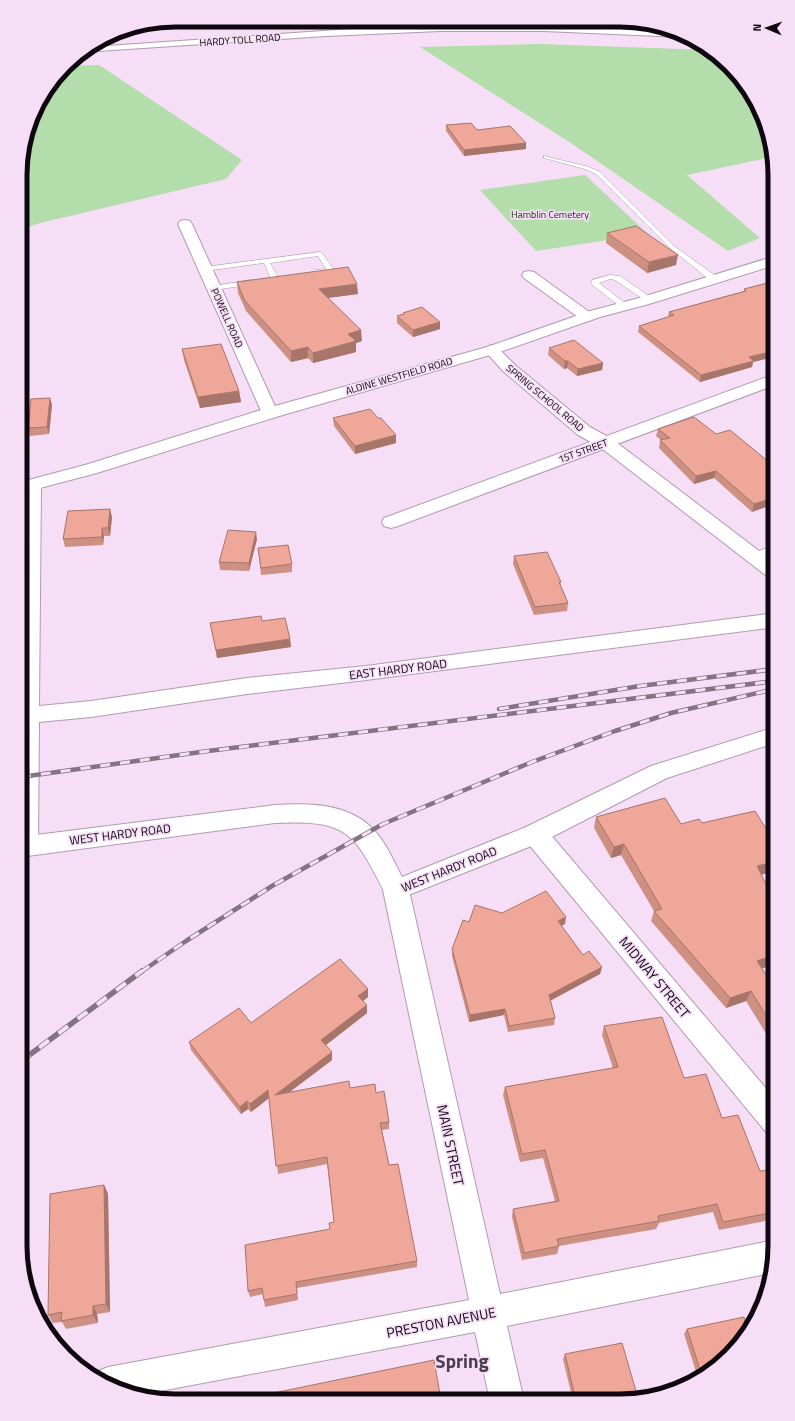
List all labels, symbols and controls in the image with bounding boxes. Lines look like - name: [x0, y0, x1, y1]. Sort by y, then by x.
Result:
- north arrow: [747, 8, 787, 48]
- text: N: [749, 24, 765, 32]
- street label: HARDY TOLL ROAD: [199, 30, 281, 50]
- park label: Hamblin Cemetery: [511, 207, 589, 222]
- street label: POWELL ROAD: [207, 286, 247, 350]
- street label: ALDINE WESTFIELD ROAD: [344, 354, 454, 398]
- street label: SPRING SCHOOL ROAD: [503, 361, 587, 435]
- street label: 1ST STREET: [556, 435, 611, 467]
- street label: EAST HARDY ROAD: [348, 654, 448, 684]
- street label: WEST HARDY ROAD: [68, 818, 172, 850]
- street label: WEST HARDY ROAD: [398, 841, 500, 897]
- street label: MIDWAY STREET: [614, 932, 696, 1023]
- street label: MAIN STREET: [432, 1102, 470, 1188]
- street label: PRESTON AVENUE: [384, 1301, 498, 1343]
- district label: Spring: [435, 1346, 489, 1375]

